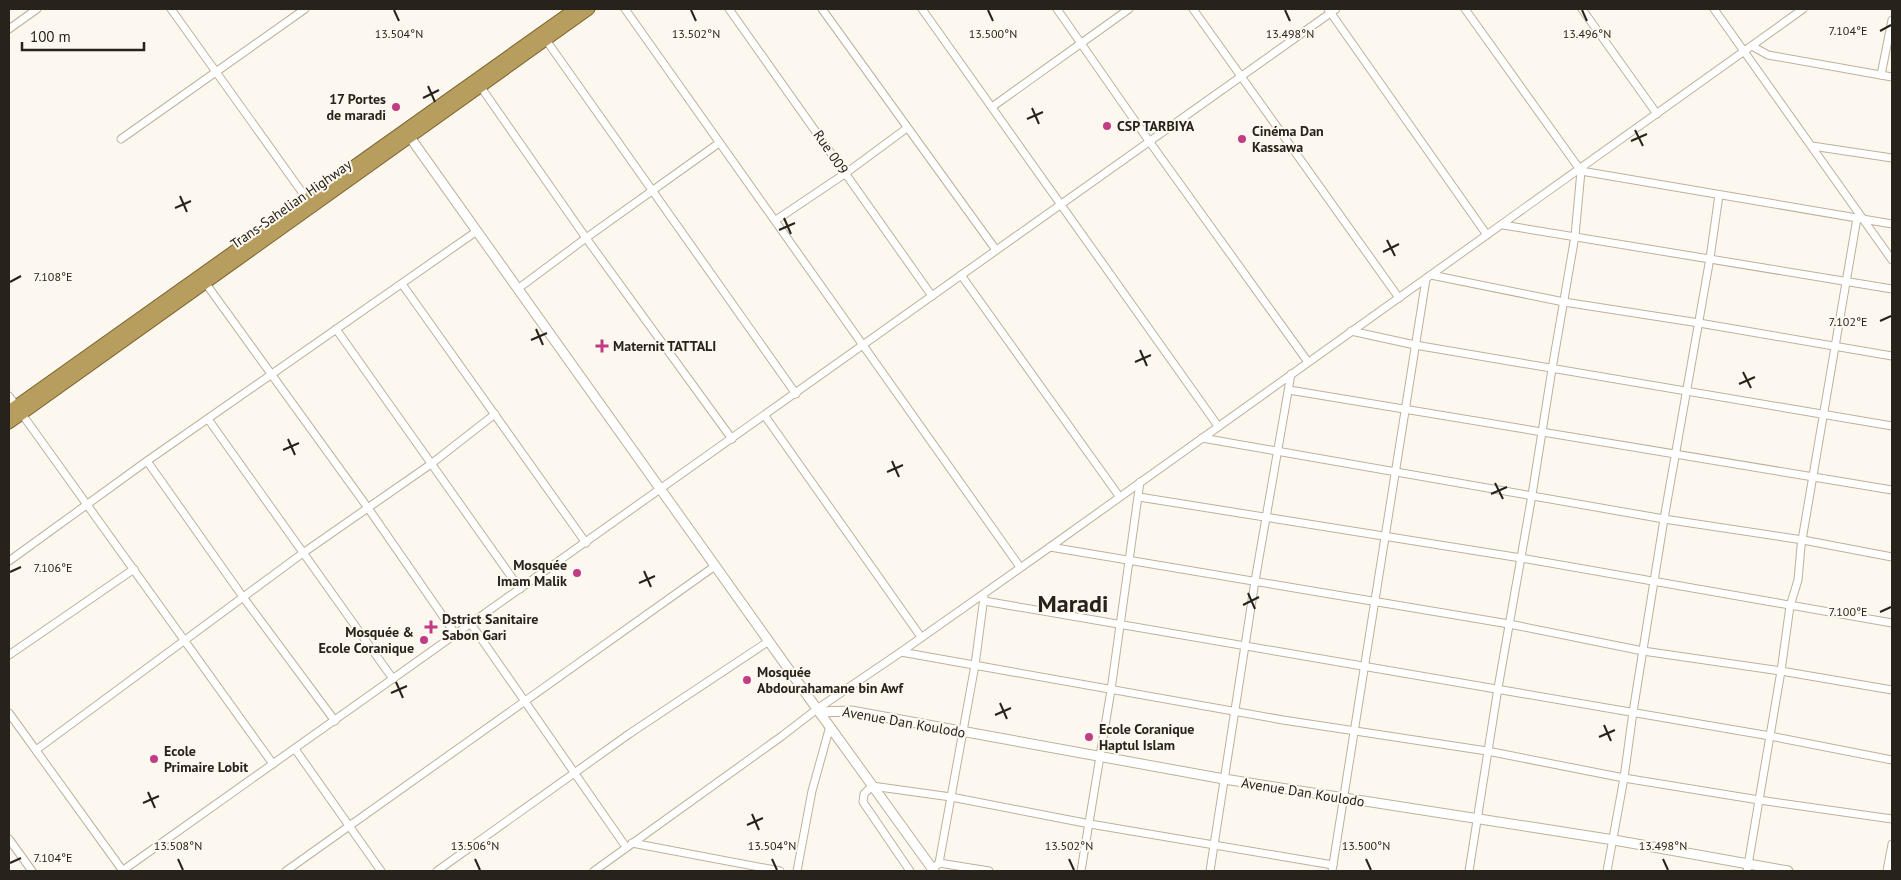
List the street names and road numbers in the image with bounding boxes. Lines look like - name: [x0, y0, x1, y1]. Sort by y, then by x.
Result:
- street label: Rue 009: [809, 127, 853, 177]
- street label: Trans-Sahelian Highway: [227, 155, 356, 253]
- street label: Avenue Dan Koulodo: [841, 702, 967, 742]
- street label: Avenue Dan Koulodo: [1240, 773, 1366, 811]

